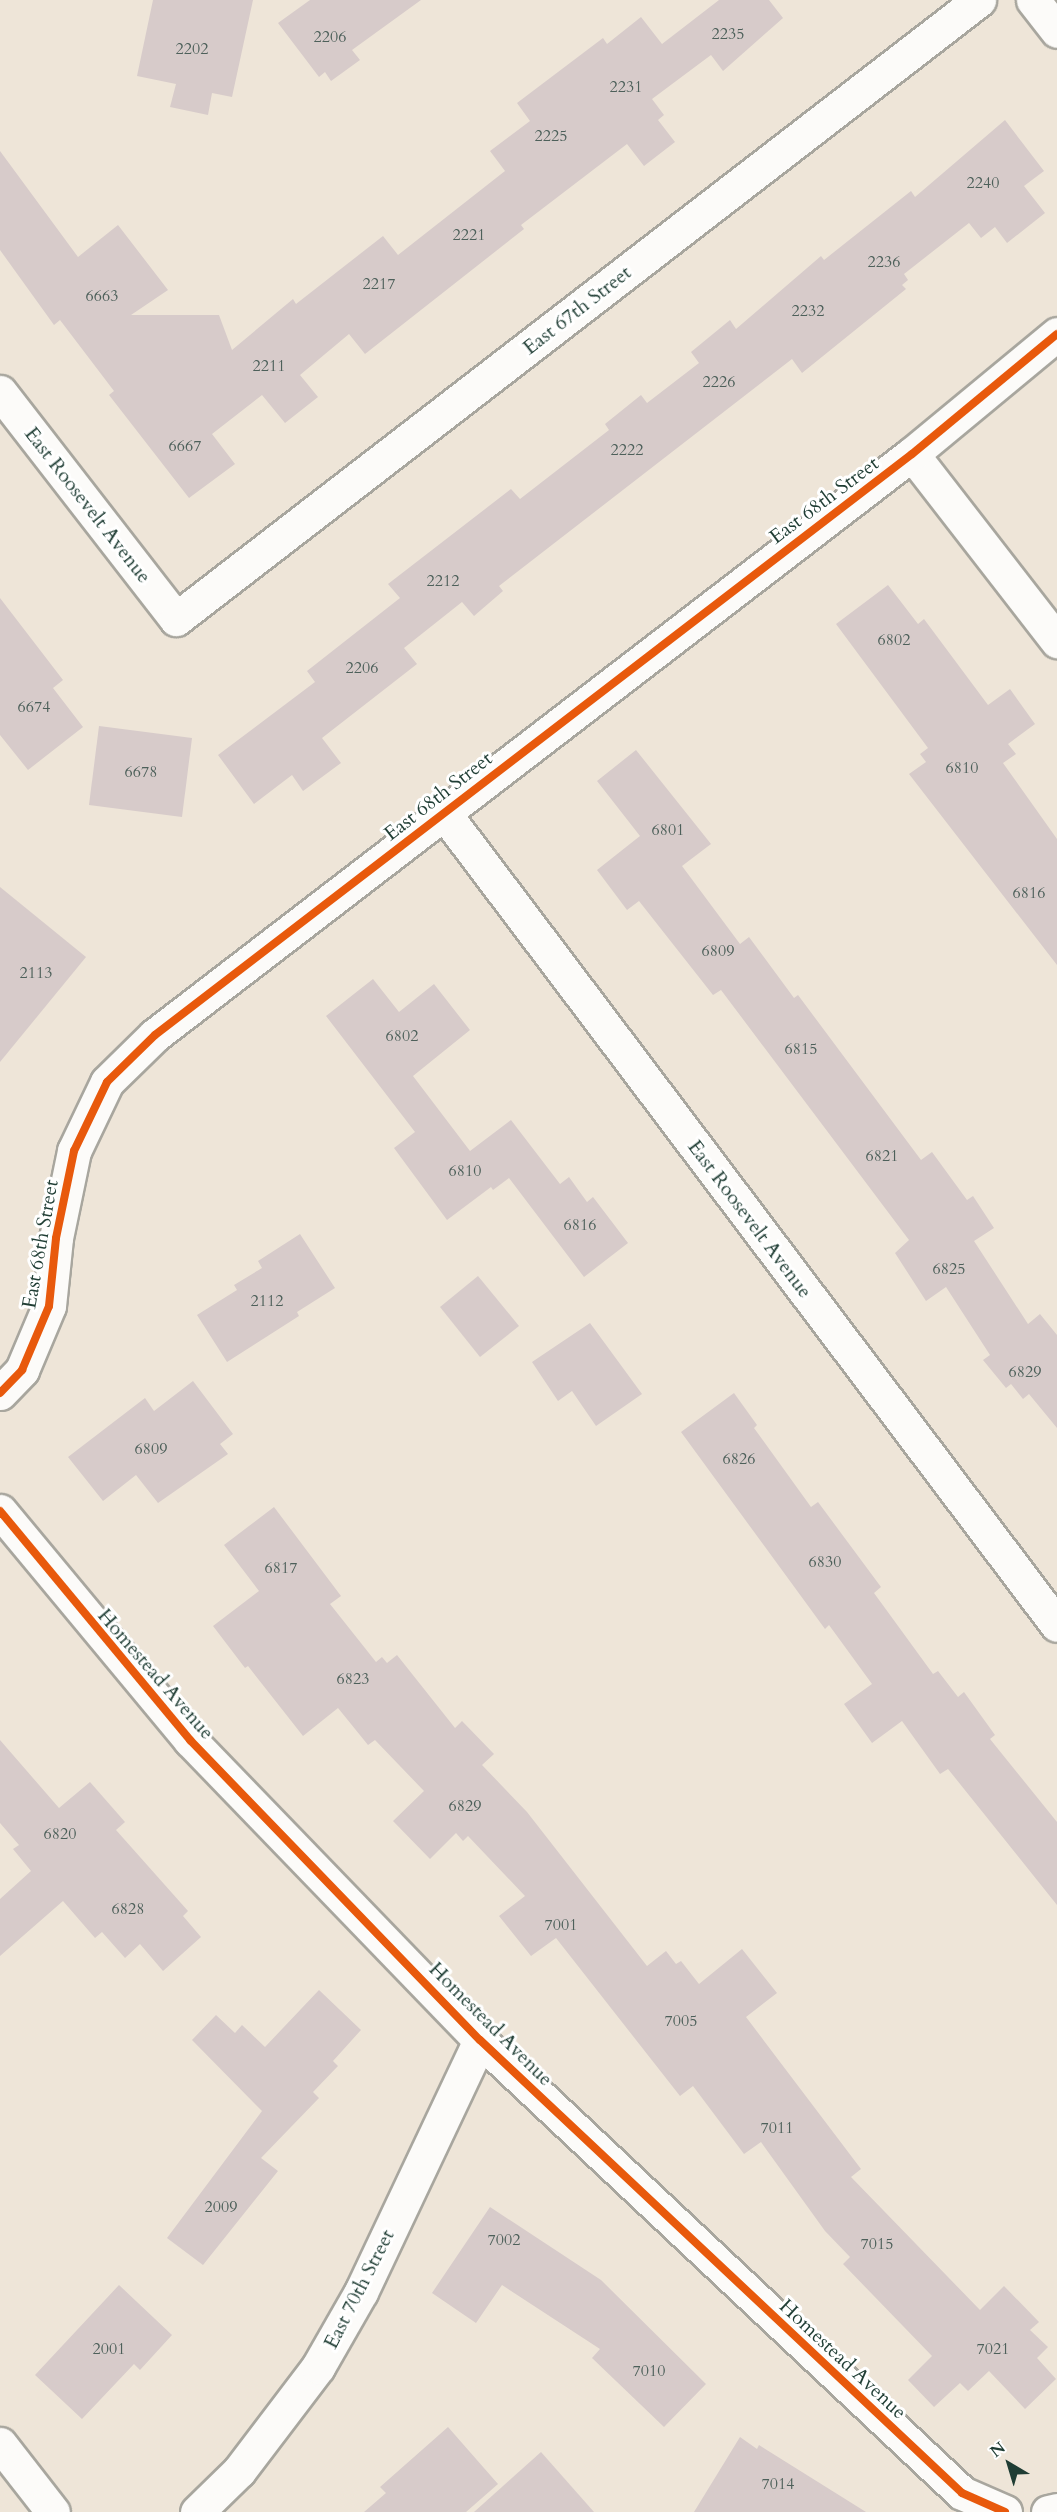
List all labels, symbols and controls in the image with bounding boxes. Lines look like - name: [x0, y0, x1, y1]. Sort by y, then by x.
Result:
- house number: 2235: [712, 24, 744, 44]
- house number: 2206: [314, 27, 346, 47]
- house number: 2202: [176, 39, 208, 59]
- house number: 2231: [610, 77, 642, 97]
- house number: 2225: [535, 126, 567, 146]
- house number: 2240: [967, 173, 999, 193]
- house number: 2221: [453, 225, 485, 245]
- house number: 2236: [868, 252, 900, 272]
- street label: East 67th Street: [518, 260, 636, 360]
- house number: 2217: [363, 274, 395, 294]
- house number: 6663: [86, 286, 118, 306]
- house number: 2232: [792, 301, 824, 321]
- house number: 2211: [253, 356, 285, 376]
- house number: 2226: [703, 372, 735, 392]
- street label: East Roosevelt Avenue: [20, 422, 156, 588]
- house number: 6667: [169, 436, 201, 456]
- house number: 2222: [611, 440, 643, 460]
- street label: East 68th Street: [765, 451, 883, 549]
- house number: 2212: [427, 571, 459, 591]
- house number: 6802: [878, 630, 910, 650]
- house number: 2206: [346, 658, 378, 678]
- house number: 6674: [18, 697, 50, 717]
- street label: East 68th Street: [379, 746, 497, 846]
- house number: 6810: [946, 758, 978, 778]
- house number: 6678: [125, 762, 157, 782]
- house number: 6801: [652, 820, 684, 840]
- house number: 6816: [1013, 883, 1045, 903]
- house number: 6809: [702, 941, 734, 961]
- house number: 2113: [20, 963, 52, 983]
- house number: 6802: [386, 1026, 418, 1046]
- house number: 6815: [785, 1039, 817, 1059]
- street label: East Roosevelt Avenue: [683, 1135, 817, 1303]
- house number: 6821: [866, 1146, 898, 1166]
- house number: 6810: [449, 1161, 481, 1181]
- street label: East 68th Street: [17, 1178, 63, 1310]
- house number: 6816: [564, 1215, 596, 1235]
- house number: 6825: [933, 1259, 965, 1279]
- house number: 2112: [251, 1291, 283, 1311]
- house number: 6829: [1009, 1362, 1041, 1382]
- house number: 6809: [135, 1439, 167, 1459]
- house number: 6826: [723, 1449, 755, 1469]
- house number: 6830: [809, 1552, 841, 1572]
- house number: 6817: [265, 1558, 297, 1578]
- street label: Homestead Avenue: [93, 1604, 219, 1744]
- house number: 6823: [337, 1669, 369, 1689]
- house number: 6829: [449, 1796, 481, 1816]
- house number: 6820: [44, 1824, 76, 1844]
- house number: 6828: [112, 1899, 144, 1919]
- house number: 7001: [545, 1915, 577, 1935]
- street label: Homestead Avenue: [424, 1957, 558, 2091]
- house number: 7005: [665, 2011, 697, 2031]
- house number: 7011: [761, 2118, 793, 2138]
- house number: 2009: [205, 2197, 237, 2217]
- street label: East 70th Street: [319, 2225, 399, 2353]
- house number: 7002: [488, 2230, 520, 2250]
- house number: 7015: [861, 2234, 893, 2254]
- street label: Homestead Avenue: [774, 2294, 912, 2424]
- house number: 2001: [93, 2339, 125, 2359]
- house number: 7021: [977, 2339, 1009, 2359]
- house number: 7010: [633, 2361, 665, 2381]
- north arrow: [979, 2434, 1039, 2494]
- text: N: [986, 2437, 1010, 2463]
- house number: 7014: [762, 2474, 794, 2494]

